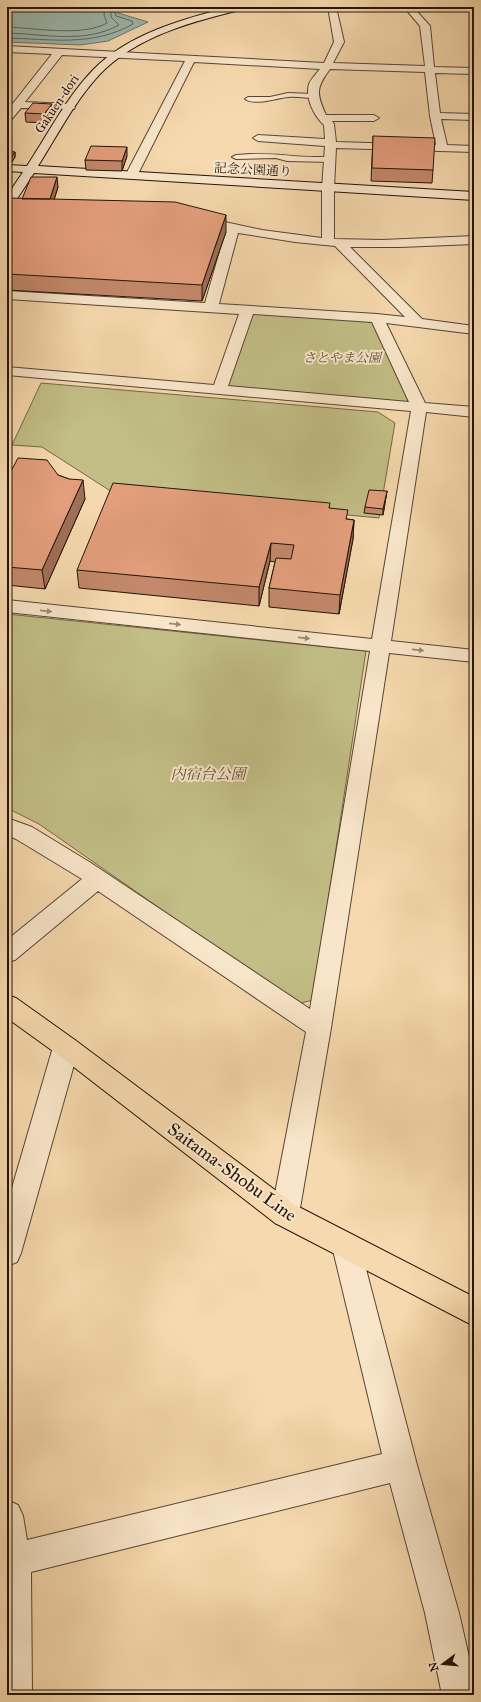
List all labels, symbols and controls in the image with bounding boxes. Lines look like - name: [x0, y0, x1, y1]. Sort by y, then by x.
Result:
- street label: Gakuen-dori: [32, 71, 83, 136]
- street label: 記念公園通り: [214, 160, 292, 180]
- park label: さとやま公園: [303, 350, 383, 366]
- one-way arrow: [40, 607, 52, 614]
- one-way arrow: [169, 621, 181, 628]
- one-way arrow: [298, 635, 310, 642]
- one-way arrow: [412, 647, 424, 654]
- park label: 内宿台公園: [170, 765, 248, 783]
- street label: Saitama-Shobu Line: [163, 1118, 301, 1226]
- north arrow: [423, 1644, 463, 1684]
- text: N: [426, 1660, 441, 1673]

